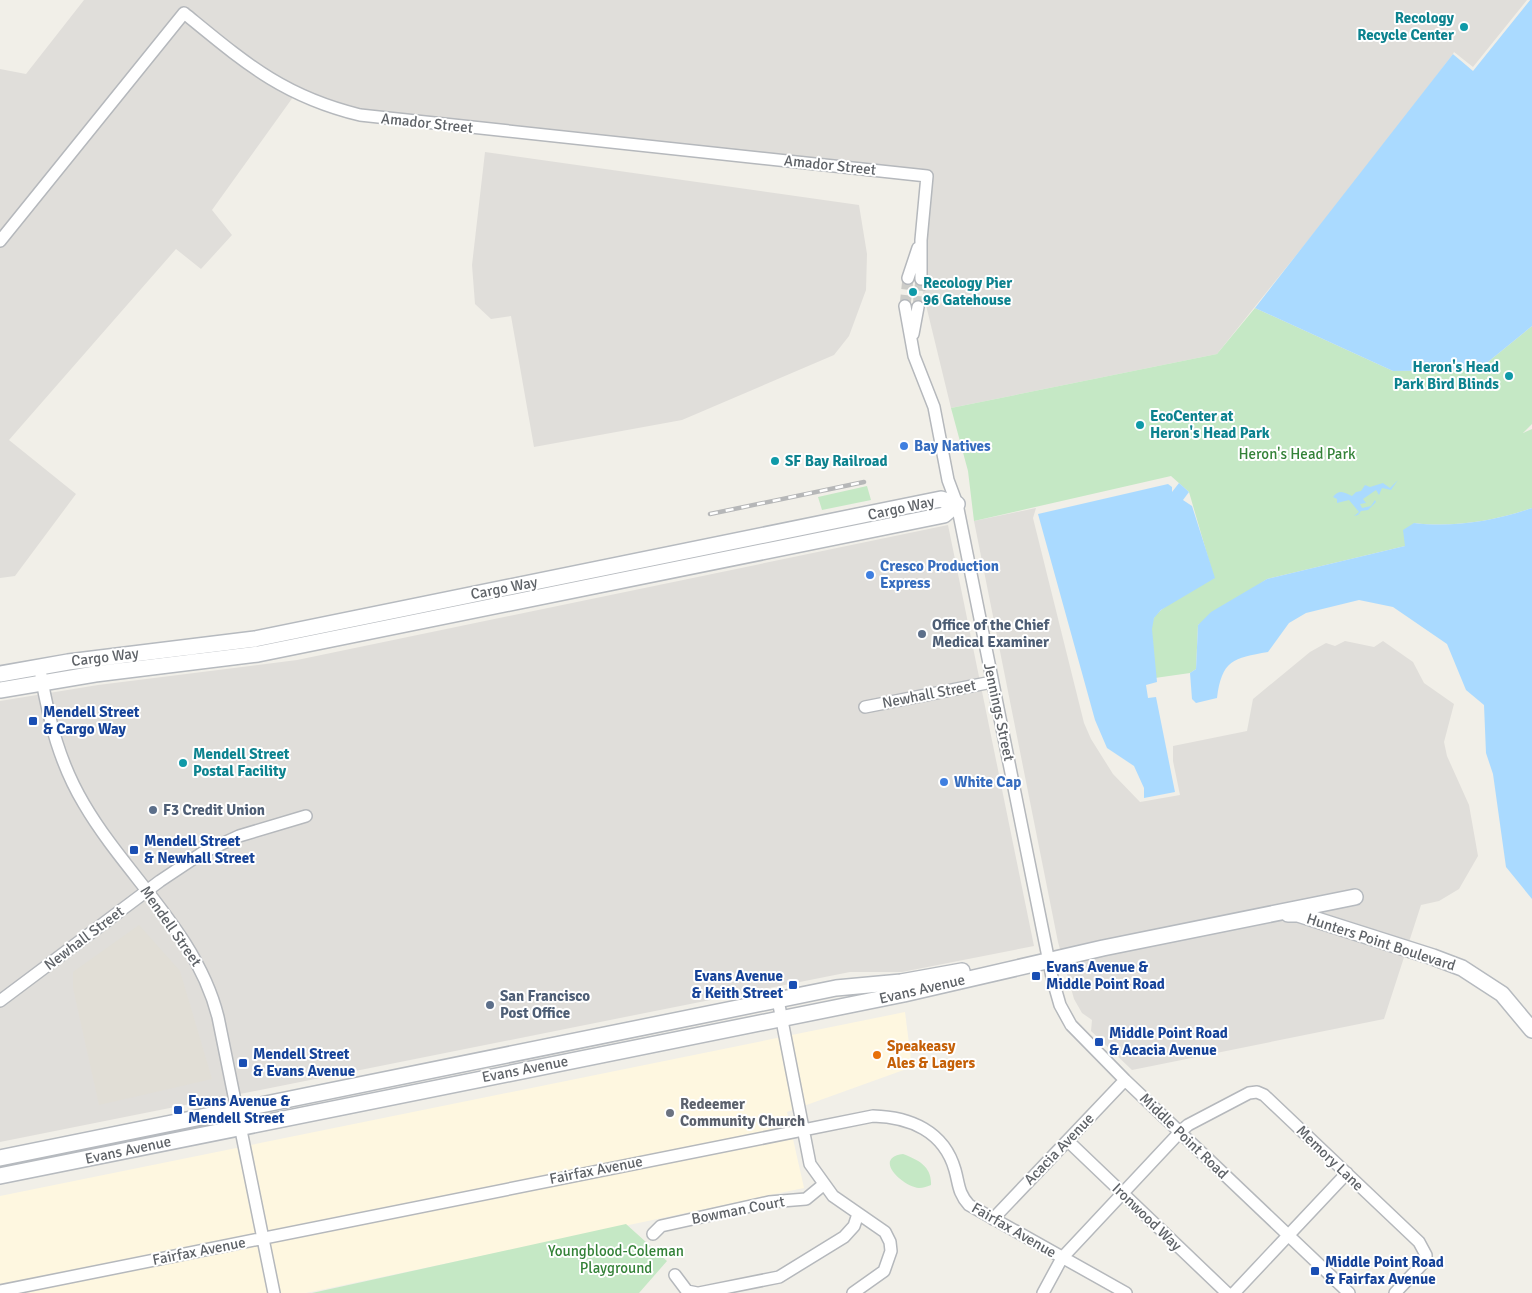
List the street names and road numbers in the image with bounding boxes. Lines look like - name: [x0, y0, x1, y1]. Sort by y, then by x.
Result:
- street label: Amador Street: [380, 109, 474, 137]
- street label: Amador Street: [783, 151, 877, 179]
- street label: Cargo Way: [866, 492, 936, 524]
- street label: Cargo Way: [469, 573, 539, 603]
- street label: Cargo Way: [70, 644, 140, 670]
- street label: Jennings Street: [980, 661, 1018, 763]
- street label: Newhall Street: [881, 676, 977, 712]
- street label: Mendell Street: [137, 882, 205, 970]
- street label: Newhall Street: [41, 902, 127, 974]
- street label: Hunters Point Boulevard: [1304, 909, 1458, 975]
- street label: Evans Avenue: [877, 970, 967, 1008]
- street label: Evans Avenue: [480, 1052, 570, 1086]
- street label: Middle Point Road: [1136, 1089, 1232, 1183]
- street label: Acacia Avenue: [1020, 1109, 1098, 1189]
- street label: Memory Lane: [1293, 1121, 1367, 1195]
- street label: Evans Avenue: [83, 1132, 173, 1168]
- street label: Fairfax Avenue: [548, 1152, 644, 1188]
- street label: Ironwood Way: [1109, 1179, 1185, 1255]
- street label: Bowman Court: [690, 1192, 786, 1228]
- street label: Fairfax Avenue: [968, 1199, 1060, 1261]
- street label: Fairfax Avenue: [151, 1233, 247, 1269]

